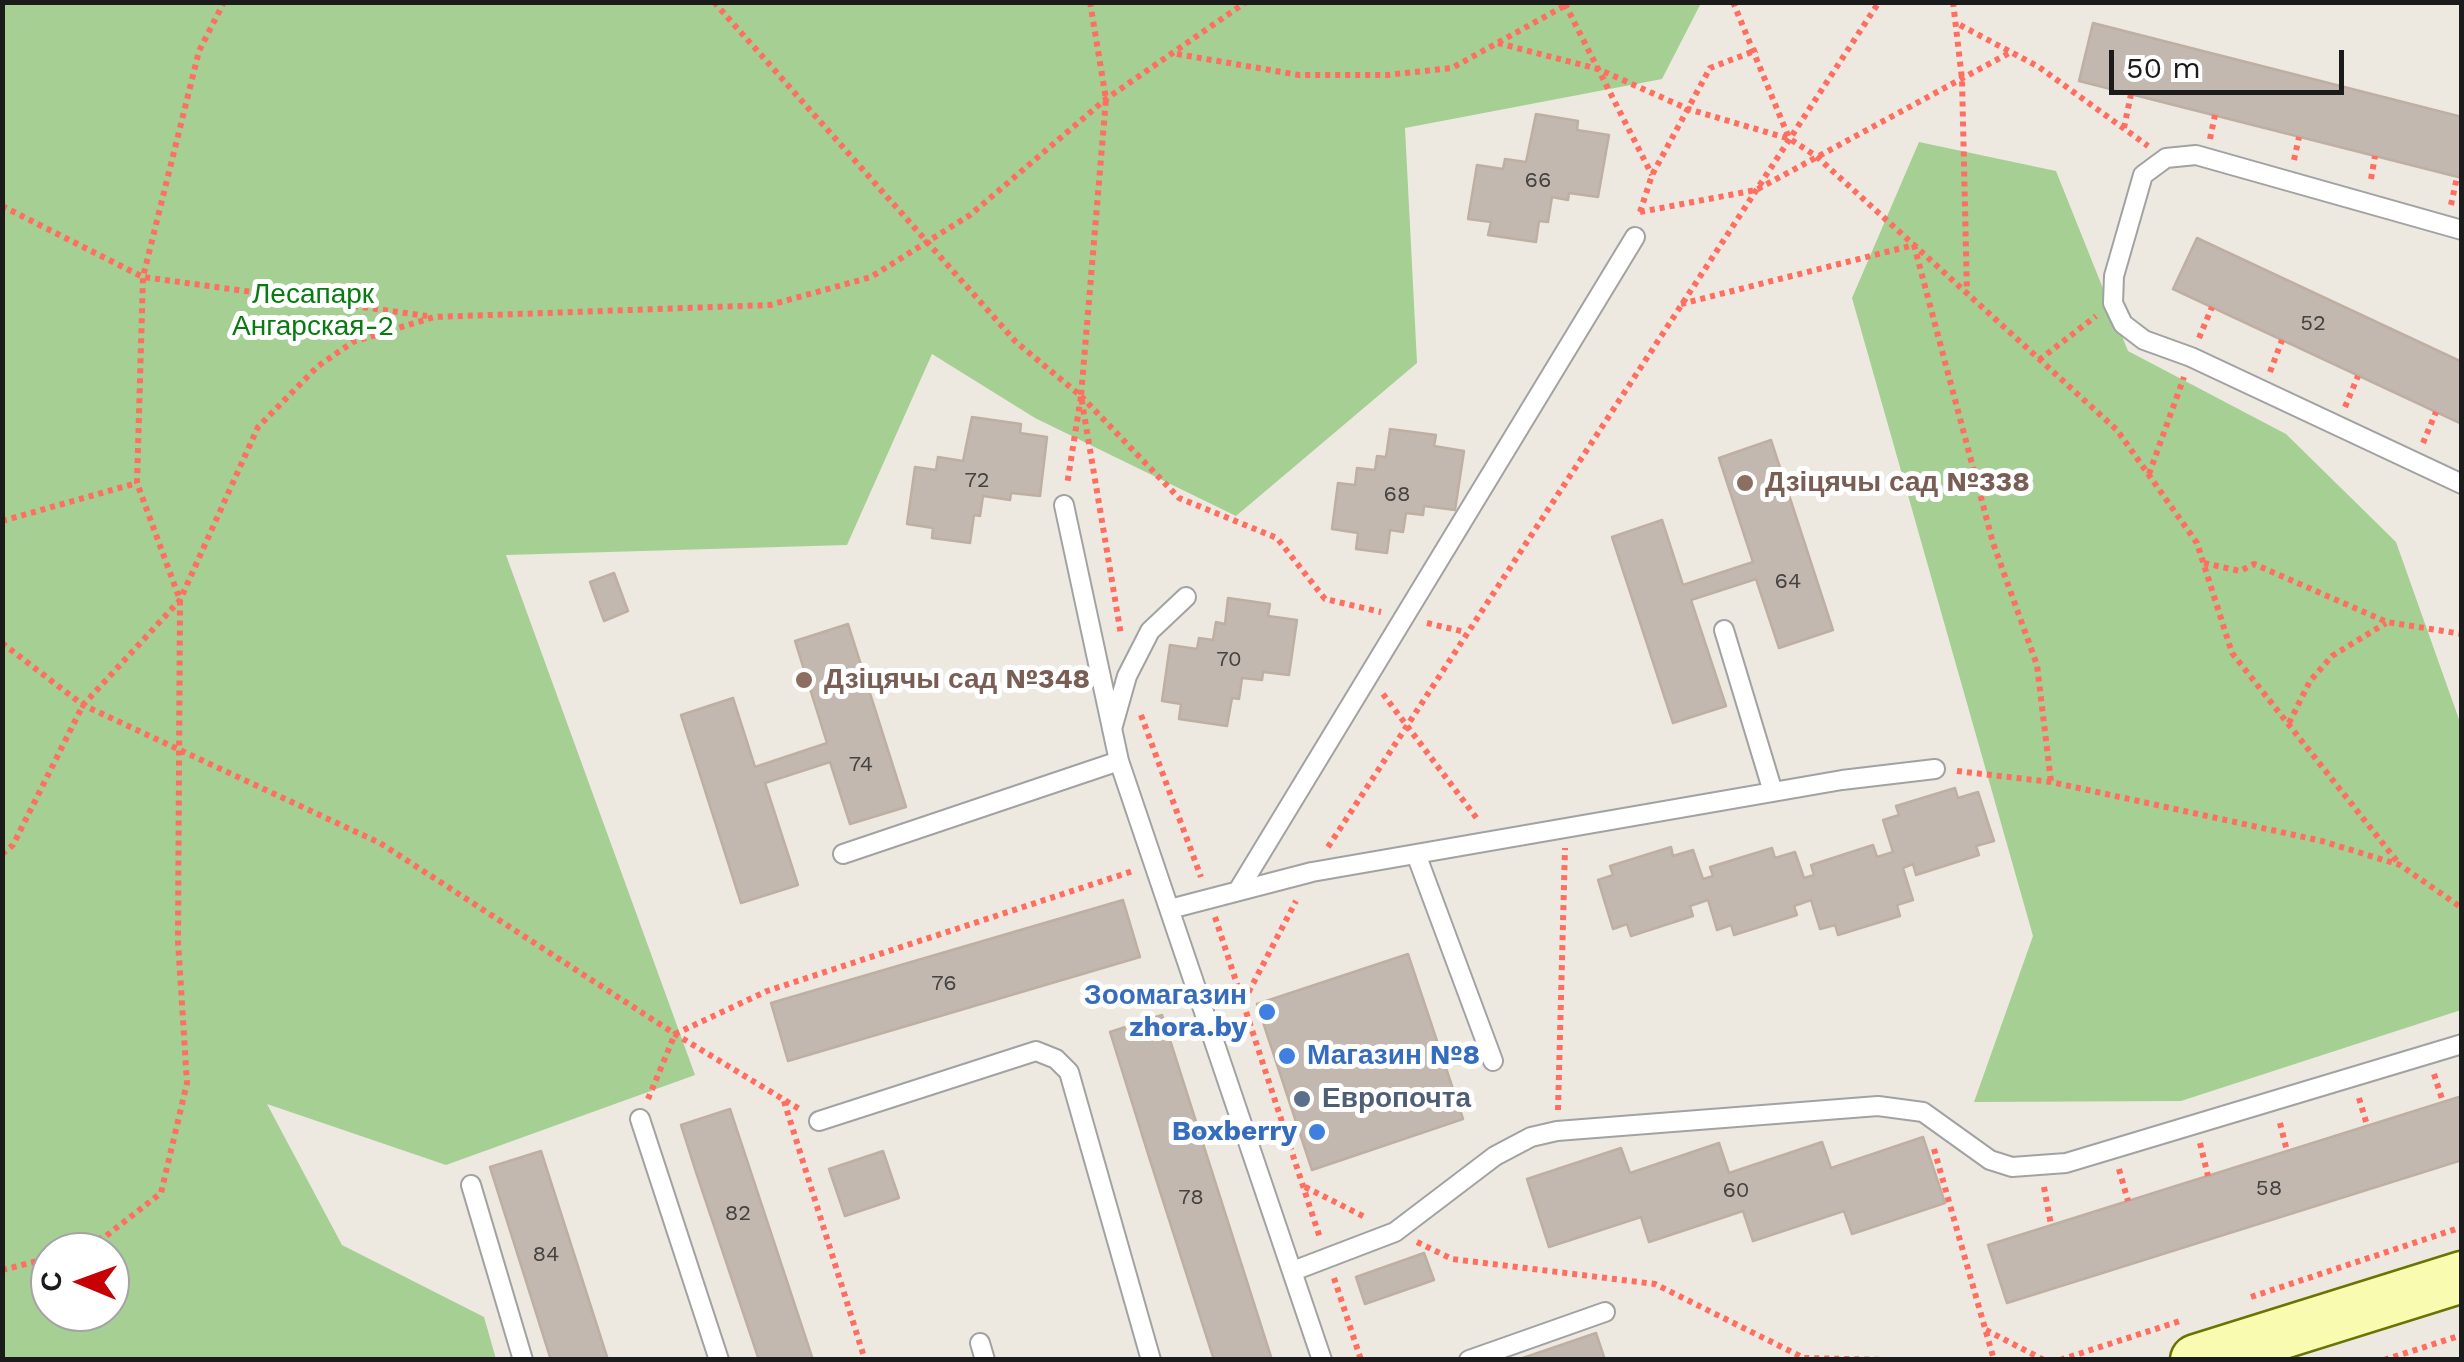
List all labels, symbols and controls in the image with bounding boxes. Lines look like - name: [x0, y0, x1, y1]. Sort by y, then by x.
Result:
- scale bar: [2114, 30, 2349, 92]
- text: 50 m: [2126, 50, 2201, 85]
- house number: 66: [1525, 168, 1551, 194]
- park label: Лесапарк Ангарская-2: [232, 278, 394, 344]
- house number: 52: [2300, 311, 2326, 337]
- place label: Дзіцячы сад №338: [1765, 466, 2030, 500]
- house number: 72: [964, 468, 990, 494]
- marker: Дзіцячы сад №338: [1734, 472, 1756, 494]
- house number: 68: [1384, 482, 1410, 508]
- house number: 64: [1775, 569, 1801, 595]
- house number: 70: [1216, 647, 1242, 673]
- place label: Дзіцячы сад №348: [824, 663, 1090, 697]
- marker: Дзіцячы сад №348: [793, 669, 815, 691]
- house number: 74: [849, 752, 873, 778]
- house number: 76: [931, 971, 957, 997]
- place label: Зоомагазин zhora.by: [1084, 979, 1247, 1045]
- marker: Зоомагазин zhora.by: [1256, 1001, 1278, 1023]
- place label: Магазин №8: [1307, 1039, 1480, 1073]
- marker: Магазин №8: [1276, 1045, 1298, 1067]
- place label: Европочта: [1322, 1082, 1471, 1116]
- marker: Европочта: [1291, 1088, 1313, 1110]
- place label: Boxberry: [1172, 1115, 1297, 1149]
- marker: Boxberry: [1306, 1121, 1328, 1143]
- house number: 58: [2256, 1176, 2282, 1202]
- house number: 60: [1722, 1178, 1750, 1204]
- house number: 78: [1178, 1185, 1204, 1211]
- house number: 82: [725, 1201, 751, 1227]
- north arrow: [30, 1232, 130, 1332]
- house number: 84: [533, 1242, 559, 1268]
- text: С: [35, 1271, 68, 1292]

